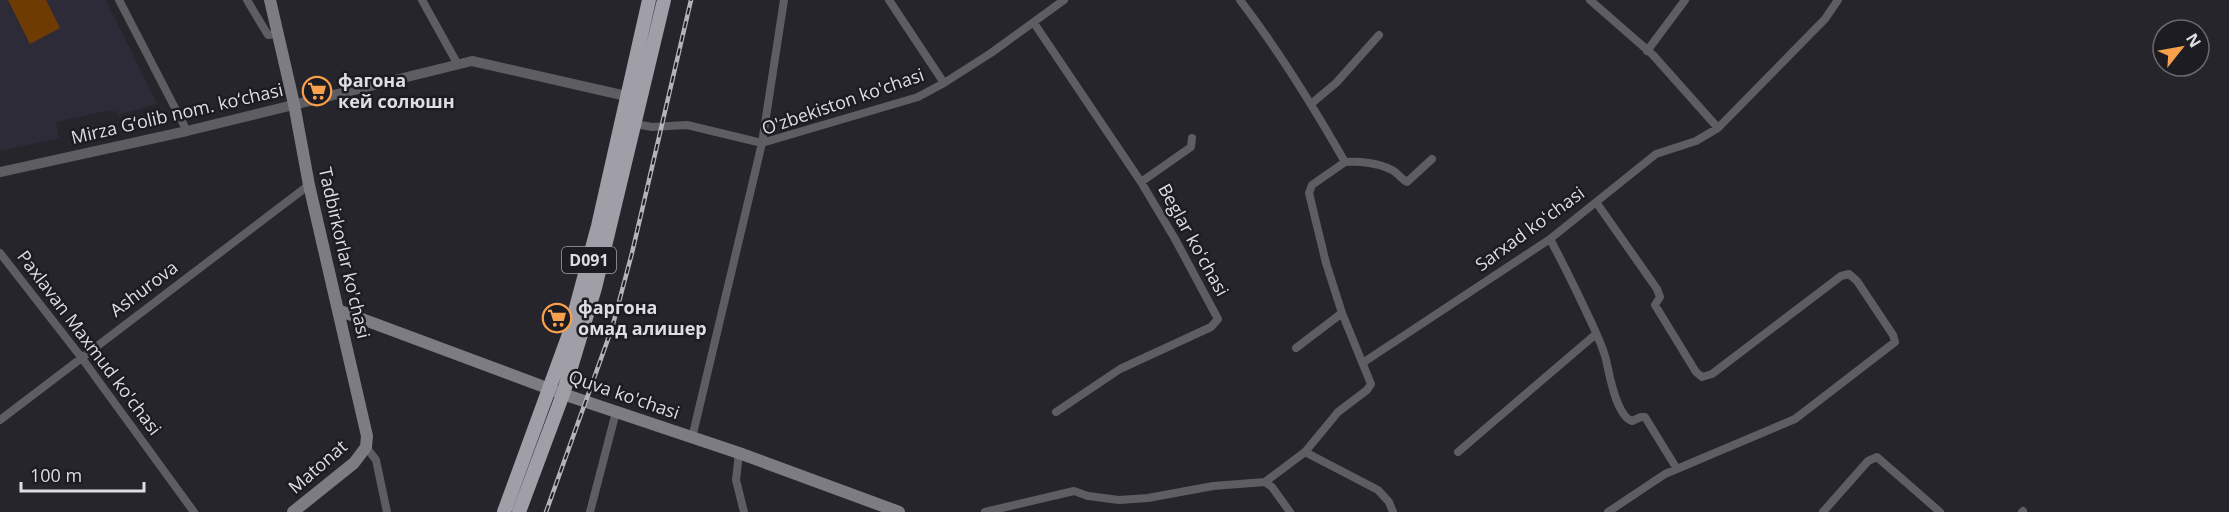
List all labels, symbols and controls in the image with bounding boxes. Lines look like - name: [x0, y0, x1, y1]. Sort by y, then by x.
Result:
- north arrow: [2151, 18, 2211, 78]
- text: N: [2181, 29, 2207, 52]
- street label: O'zbekiston ko'chasi: [758, 62, 927, 140]
- place label: фагона кей солюшн: [338, 68, 455, 113]
- supermarket icon: фагона кей солюшн: [301, 75, 333, 107]
- street label: Mirza G‘olib nom. ko‘chasi: [68, 77, 285, 149]
- street label: Tadbirkorlar ko'chasi: [314, 165, 376, 341]
- street label: Beglar koʻchasi: [1153, 179, 1235, 300]
- street label: Sarxad koʻchasi: [1470, 180, 1589, 276]
- street label: Paxlavan Maxmud ko'chasi: [12, 245, 167, 440]
- road number: D091: [562, 247, 616, 273]
- street label: Ashurova: [105, 255, 182, 322]
- place label: фаргона омад алишер: [578, 295, 707, 340]
- supermarket icon: фаргона омад алишер: [541, 302, 573, 334]
- street label: Quva ko'chasi: [566, 364, 683, 424]
- street label: Matonat: [283, 434, 352, 499]
- scale bar: [21, 455, 144, 493]
- text: 100 m: [30, 463, 82, 487]

